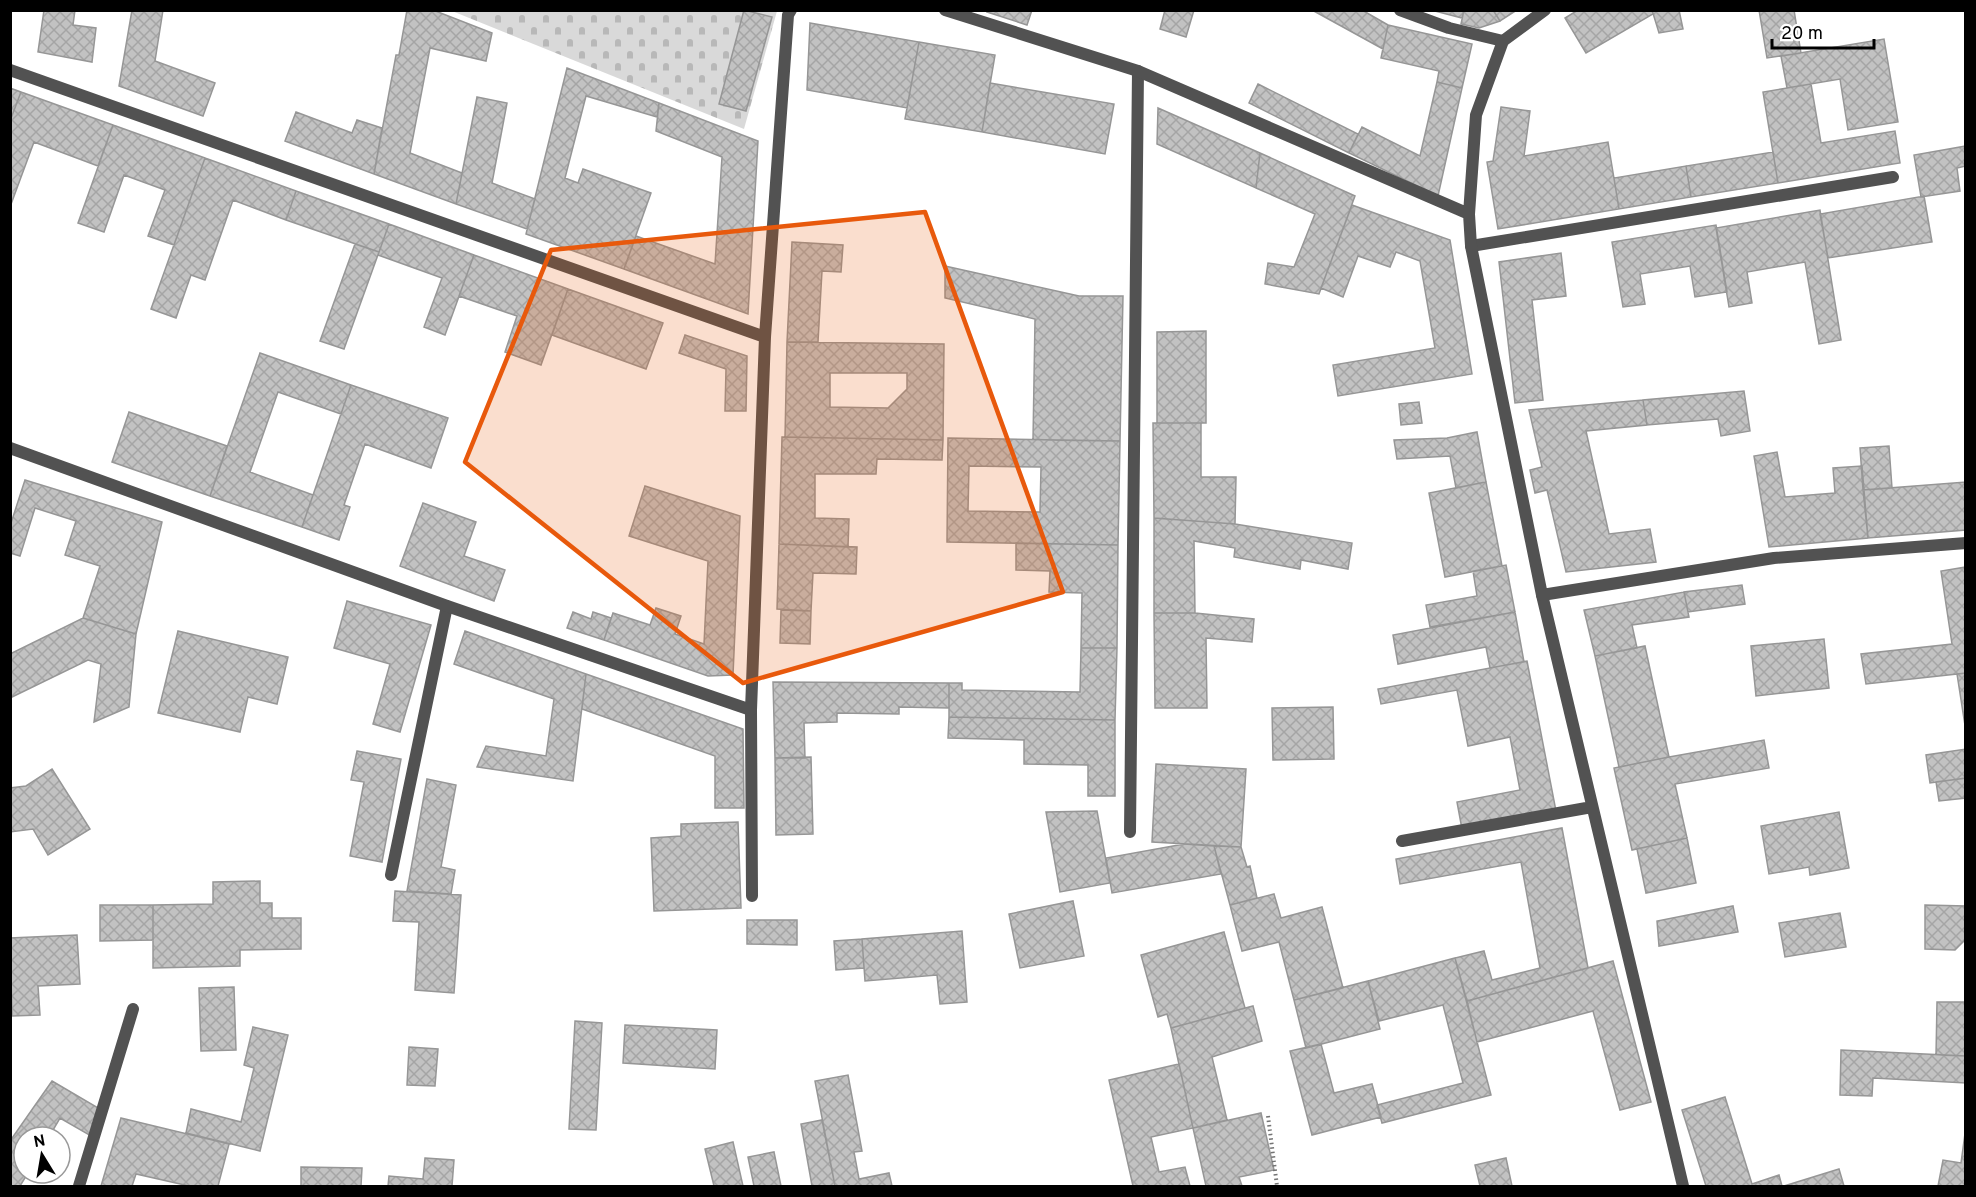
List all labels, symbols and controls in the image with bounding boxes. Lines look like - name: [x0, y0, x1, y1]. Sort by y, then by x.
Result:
- scale bar: [1772, 12, 1874, 50]
- text: 20 m: [1781, 23, 1823, 46]
- north arrow: [12, 1125, 72, 1185]
- text: N: [32, 1131, 47, 1153]

